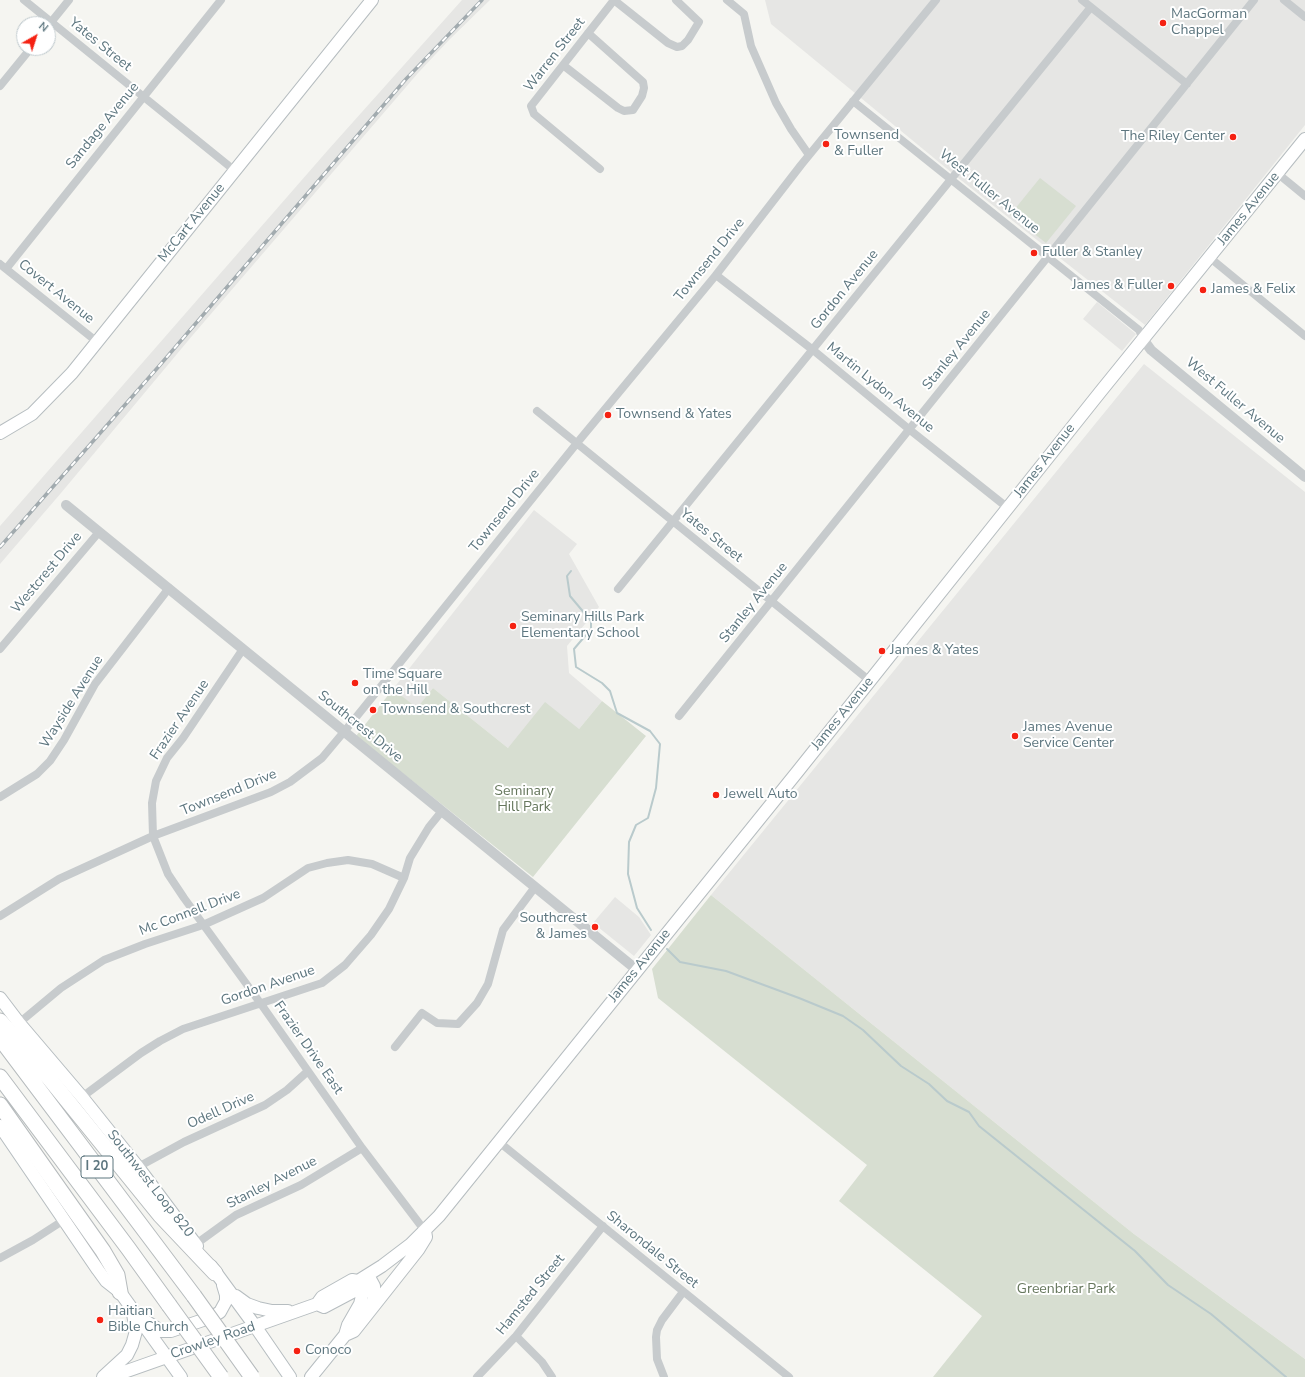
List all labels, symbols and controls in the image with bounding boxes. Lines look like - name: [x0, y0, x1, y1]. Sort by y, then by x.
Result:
- place label: MacGorman Chappel: [1171, 7, 1247, 40]
- street label: Yates Street: [65, 15, 135, 75]
- street label: Warren Street: [521, 15, 589, 95]
- north arrow: [16, 16, 56, 56]
- marker: MacGorman Chappel: [1158, 18, 1168, 28]
- text: N: [35, 19, 51, 35]
- street label: Sandage Avenue: [63, 79, 143, 173]
- place label: Townsend & Fuller: [834, 128, 899, 160]
- place label: The Riley Center: [1121, 129, 1225, 145]
- marker: The Riley Center: [1228, 132, 1238, 142]
- marker: Townsend & Fuller: [821, 139, 831, 149]
- street label: West Fuller Avenue: [935, 146, 1043, 238]
- street label: James Avenue: [1214, 169, 1284, 249]
- street label: McCart Avenue: [155, 180, 229, 266]
- street label: Townsend Drive: [671, 215, 749, 305]
- place label: Fuller & Stanley: [1042, 245, 1142, 261]
- street label: Gordon Avenue: [808, 247, 882, 333]
- marker: Fuller & Stanley: [1029, 248, 1039, 258]
- street label: Covert Avenue: [15, 256, 97, 328]
- place label: James & Fuller: [1072, 278, 1163, 294]
- marker: James & Fuller: [1166, 281, 1176, 291]
- place label: James & Felix: [1211, 282, 1296, 298]
- marker: James & Felix: [1198, 285, 1208, 295]
- street label: Stanley Avenue: [919, 306, 995, 394]
- street label: Martin Lydon Avenue: [823, 339, 937, 437]
- street label: West Fuller Avenue: [1182, 355, 1288, 447]
- place label: Townsend & Yates: [616, 407, 732, 423]
- marker: Townsend & Yates: [603, 410, 613, 420]
- street label: James Avenue: [1011, 421, 1079, 501]
- street label: Townsend Drive: [466, 466, 544, 556]
- street label: Yates Street: [676, 506, 746, 566]
- street label: Westcrest Drive: [8, 529, 86, 617]
- street label: Stanley Avenue: [716, 559, 792, 647]
- place label: Seminary Hills Park Elementary School: [521, 610, 644, 642]
- marker: Seminary Hills Park Elementary School: [508, 621, 518, 631]
- place label: James & Yates: [890, 643, 979, 659]
- marker: James & Yates: [877, 646, 887, 656]
- street label: Wayside Avenue: [37, 653, 107, 751]
- place label: Time Square on the Hill: [363, 667, 442, 700]
- street label: James Avenue: [808, 674, 878, 754]
- street label: Frazier Avenue: [147, 677, 213, 763]
- marker: Time Square on the Hill: [350, 678, 360, 688]
- street label: Southcrest Drive: [314, 688, 406, 766]
- place label: Townsend & Southcrest: [381, 702, 530, 718]
- marker: Townsend & Southcrest: [368, 705, 378, 715]
- place label: James Avenue Service Center: [1023, 720, 1114, 752]
- marker: James Avenue Service Center: [1010, 731, 1020, 741]
- street label: Townsend Drive: [179, 766, 279, 820]
- park label: Seminary Hill Park: [494, 784, 554, 816]
- place label: Jewell Auto: [724, 787, 798, 803]
- marker: Jewell Auto: [711, 790, 721, 800]
- street label: Mc Connell Drive: [137, 886, 243, 940]
- place label: Southcrest & James: [519, 911, 587, 944]
- marker: Southcrest & James: [590, 922, 600, 932]
- street label: James Avenue: [605, 926, 675, 1006]
- street label: Gordon Avenue: [219, 962, 317, 1010]
- street label: Frazier Drive East: [270, 998, 346, 1098]
- street label: Odell Drive: [185, 1089, 257, 1133]
- street label: Southwest Loop 820: [103, 1127, 197, 1241]
- street label: Stanley Avenue: [224, 1153, 320, 1213]
- road number: I 20: [81, 1156, 113, 1178]
- street label: Sharondale Street: [603, 1208, 701, 1292]
- street label: Hamsted Street: [493, 1251, 569, 1339]
- park label: Greenbriar Park: [1017, 1282, 1115, 1298]
- place label: Haitian Bible Church: [108, 1304, 189, 1336]
- marker: Haitian Bible Church: [95, 1315, 105, 1325]
- street label: Crowley Road: [168, 1319, 258, 1363]
- place label: Conoco: [305, 1343, 352, 1359]
- marker: Conoco: [292, 1346, 302, 1356]

